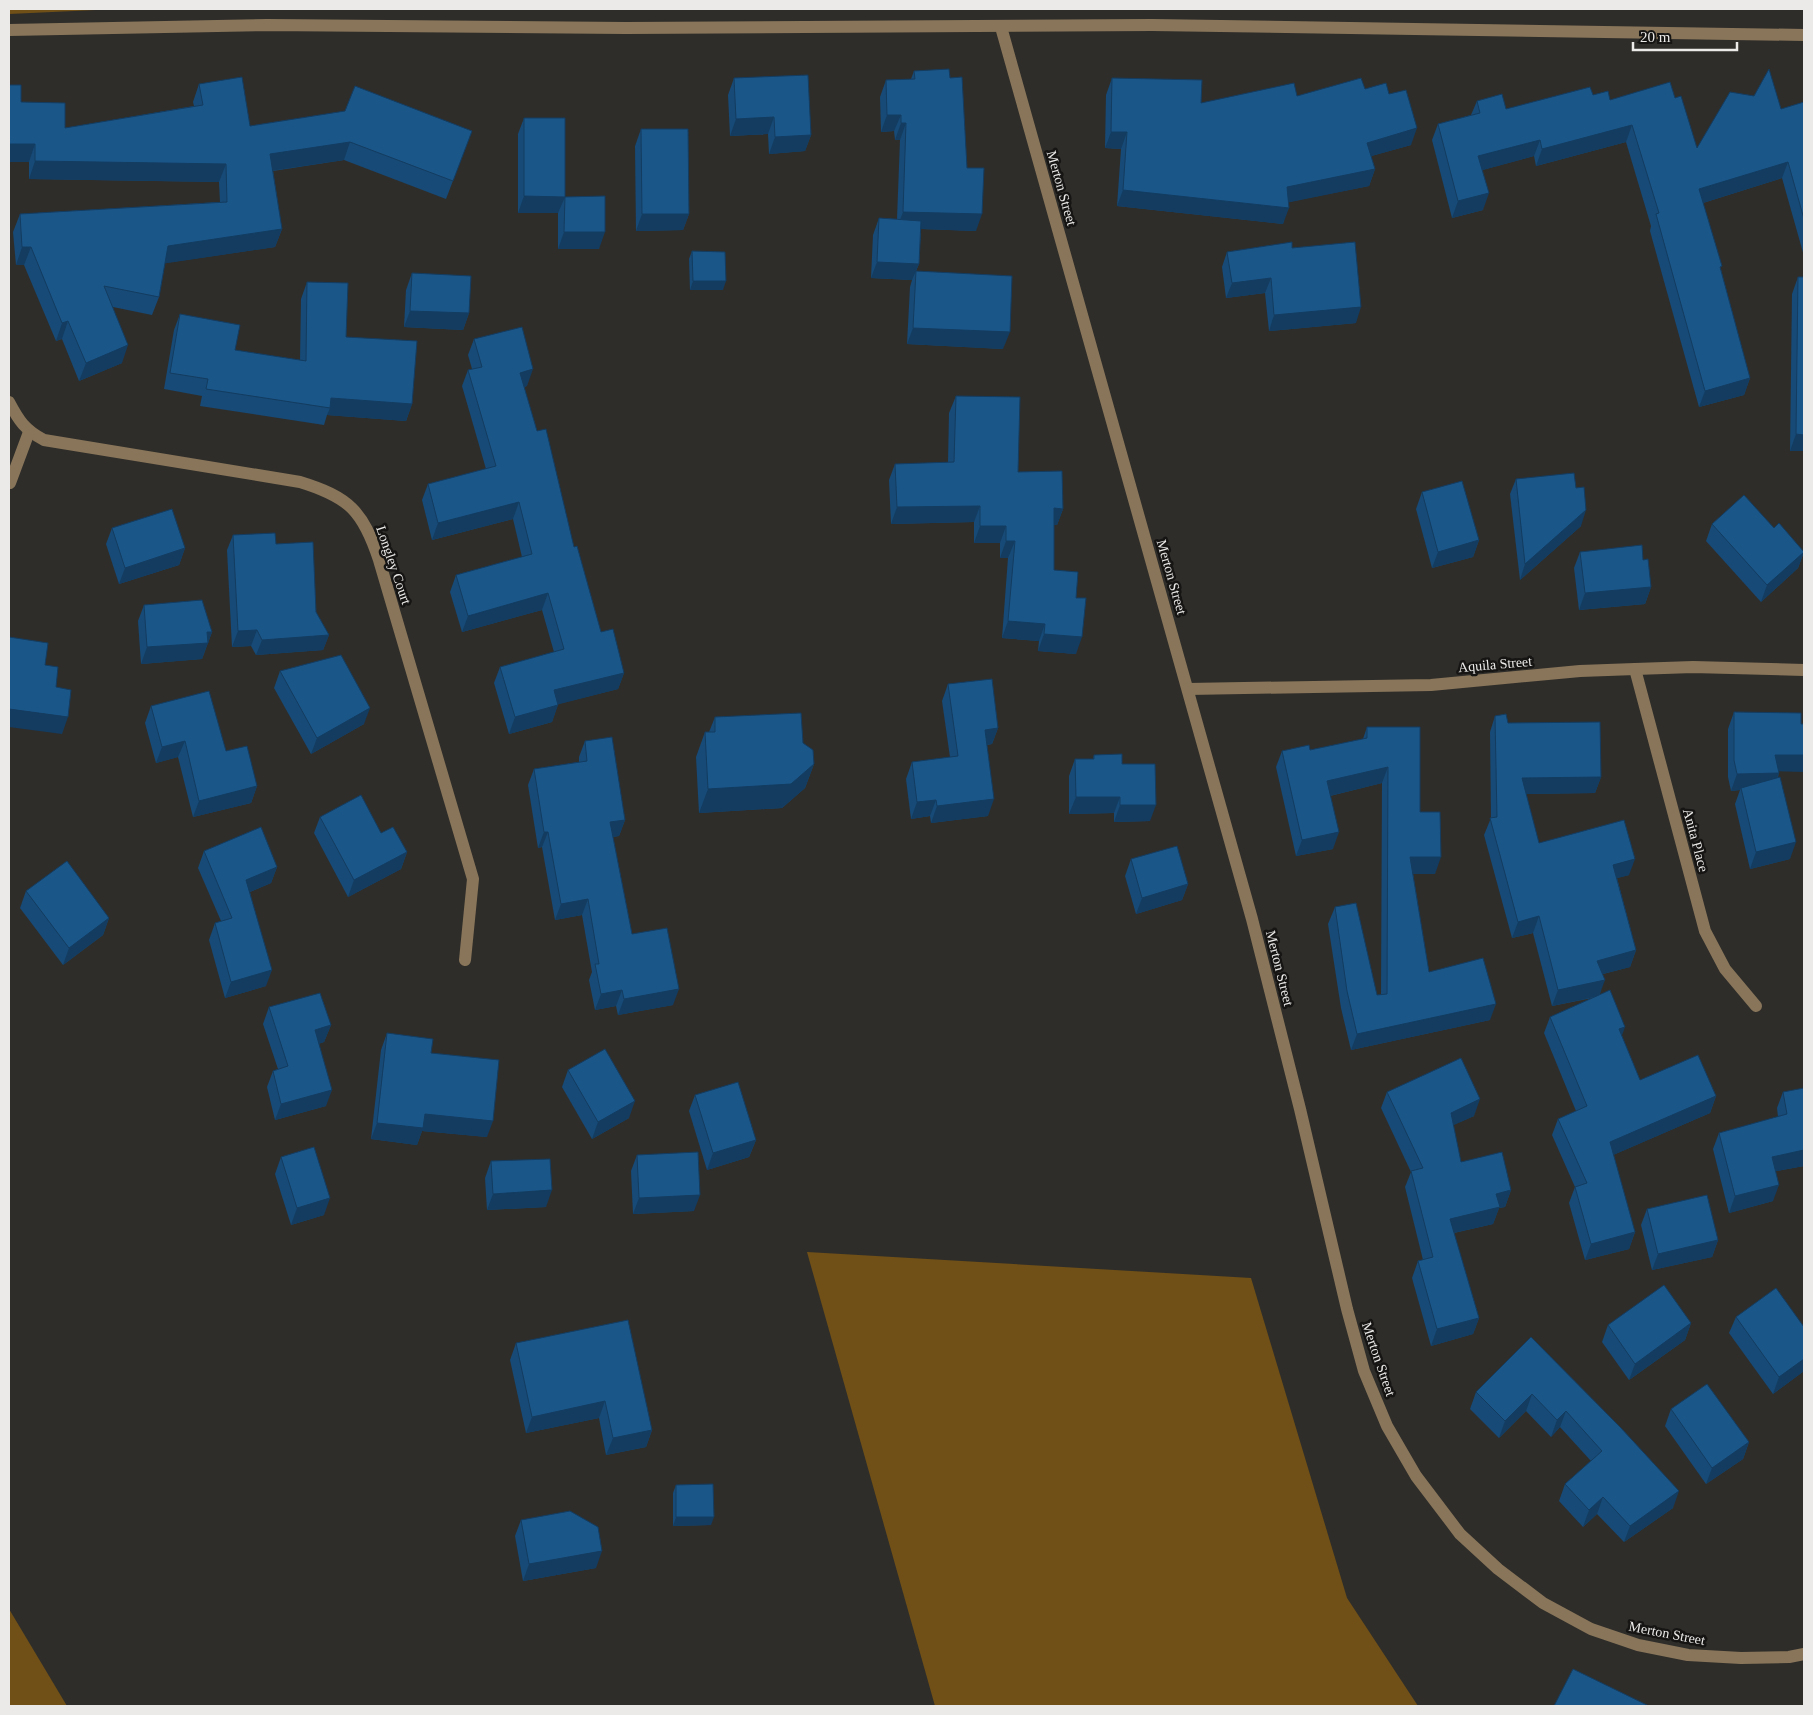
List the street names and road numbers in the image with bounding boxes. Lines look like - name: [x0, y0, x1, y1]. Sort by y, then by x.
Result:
- street label: Merton Street: [1044, 149, 1079, 227]
- street label: Longley Court: [373, 524, 414, 606]
- street label: Merton Street: [1154, 538, 1189, 616]
- street label: Aquila Street: [1457, 654, 1533, 675]
- street label: Anita Place: [1680, 807, 1711, 873]
- street label: Merton Street: [1263, 929, 1296, 1008]
- street label: Merton Street: [1359, 1320, 1398, 1398]
- street label: Merton Street: [1627, 1619, 1706, 1648]

